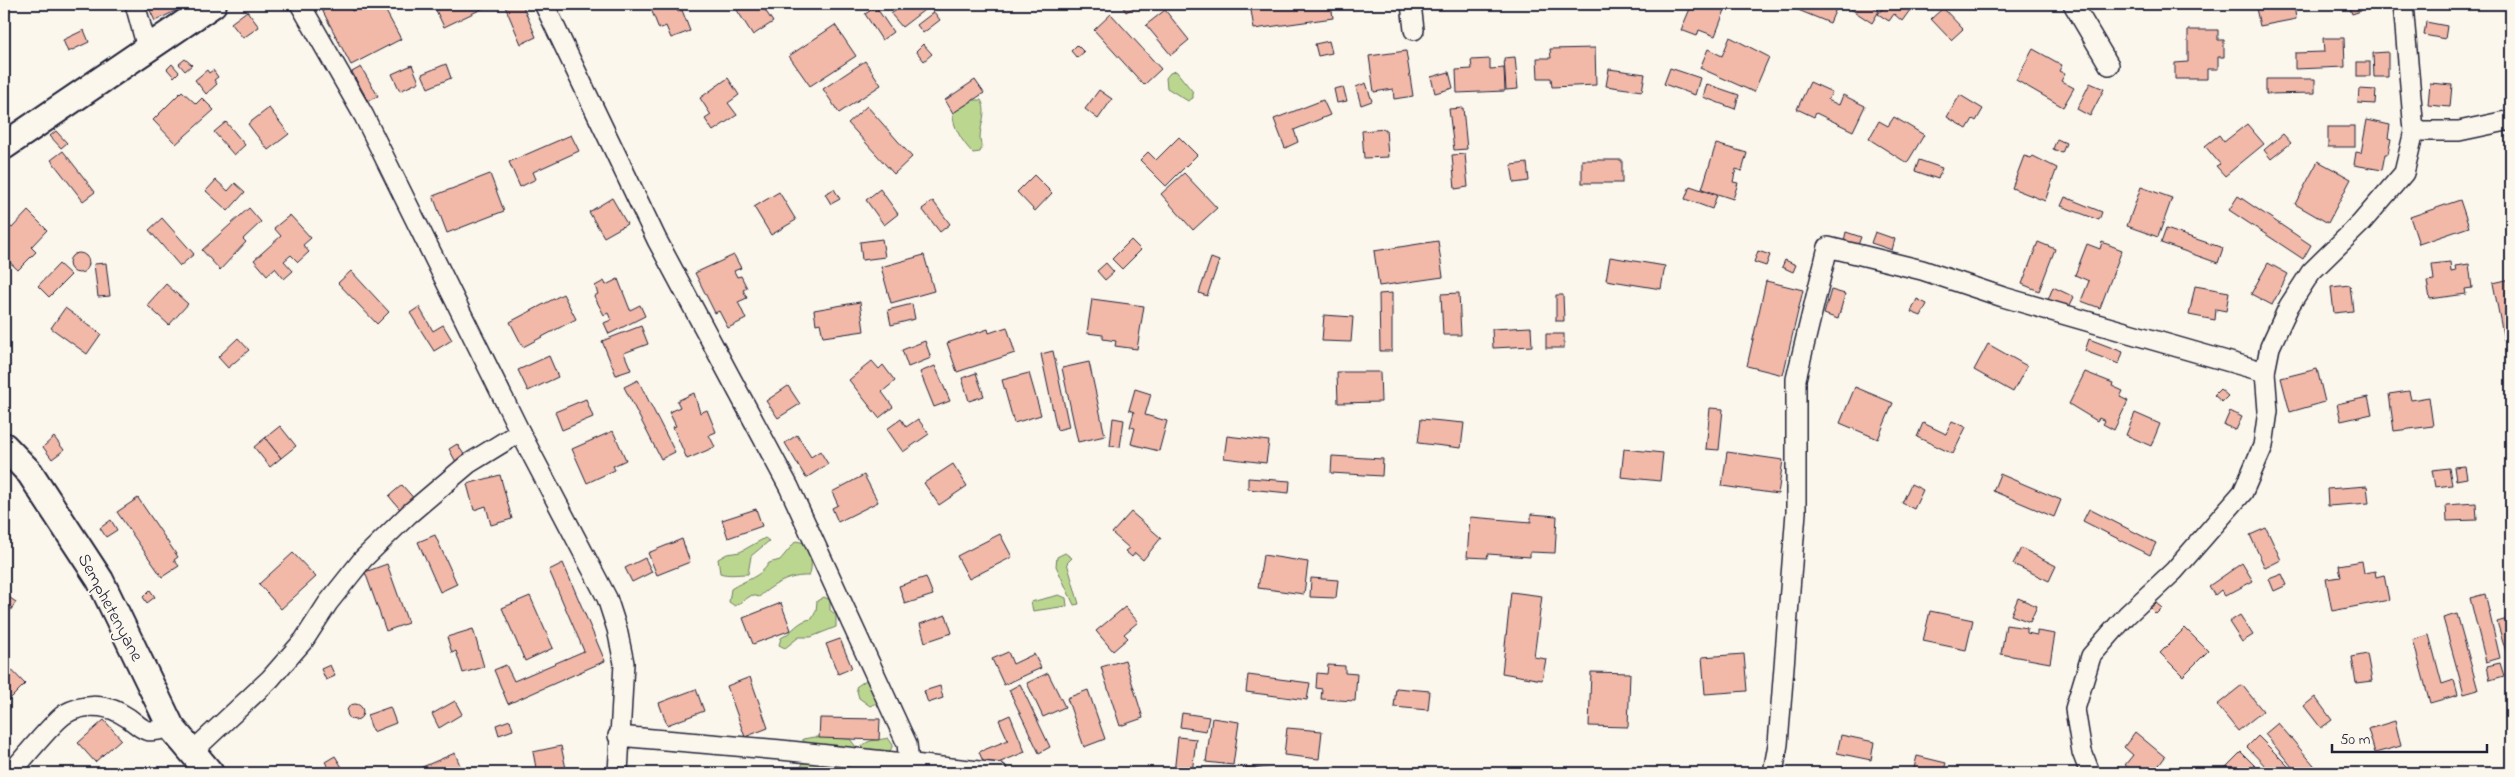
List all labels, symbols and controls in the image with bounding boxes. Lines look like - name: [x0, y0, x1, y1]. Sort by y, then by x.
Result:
- street label: Semphetenyane: [70, 549, 149, 667]
- scale bar: [2332, 722, 2488, 754]
- text: 50 m: [2340, 729, 2371, 751]

